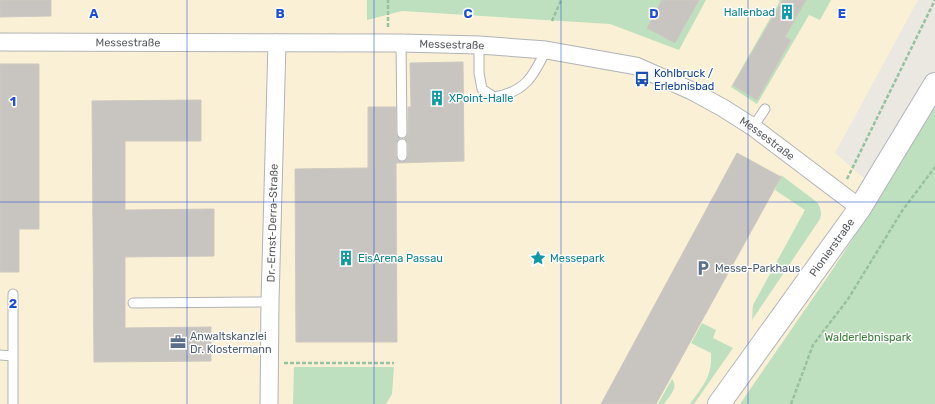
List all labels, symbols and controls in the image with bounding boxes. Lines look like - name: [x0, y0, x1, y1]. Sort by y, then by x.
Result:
- building icon: Hallenbad: [778, 3, 796, 21]
- text: A: [89, 6, 99, 21]
- text: B: [275, 6, 285, 21]
- text: C: [463, 6, 473, 21]
- text: D: [649, 6, 659, 21]
- place label: Hallenbad: [724, 6, 775, 19]
- text: E: [838, 6, 846, 21]
- street label: Messestraße: [95, 36, 161, 49]
- street label: Messestraße: [419, 37, 485, 52]
- place label: Kohlbruck / Erlebnisbad: [654, 67, 714, 93]
- bus stop icon: Kohlbruck / Erlebnisbad: [633, 70, 651, 88]
- building icon: XPoint-Halle: [428, 89, 446, 107]
- place label: XPoint-Halle: [449, 92, 513, 105]
- text: 1: [10, 94, 16, 109]
- street label: Messestraße: [737, 114, 797, 163]
- street label: Dr.-Ernst-Derra-Straße: [265, 164, 281, 282]
- street label: Pionierstraße: [807, 216, 857, 279]
- building icon: EisArena Passau: [337, 249, 355, 267]
- place icon: Messepark: [529, 249, 547, 267]
- place label: EisArena Passau: [358, 252, 443, 265]
- place label: Messepark: [550, 252, 605, 265]
- parking icon: Messe-Parkhaus: [694, 259, 712, 277]
- place label: Messe-Parkhaus: [715, 262, 801, 275]
- text: 2: [9, 296, 17, 311]
- place label: Anwaltskanzlei Dr. Klostermann: [190, 330, 272, 356]
- park label: Walderlebnispark: [825, 331, 912, 344]
- office icon: Anwaltskanzlei Dr. Klostermann: [169, 333, 187, 351]

